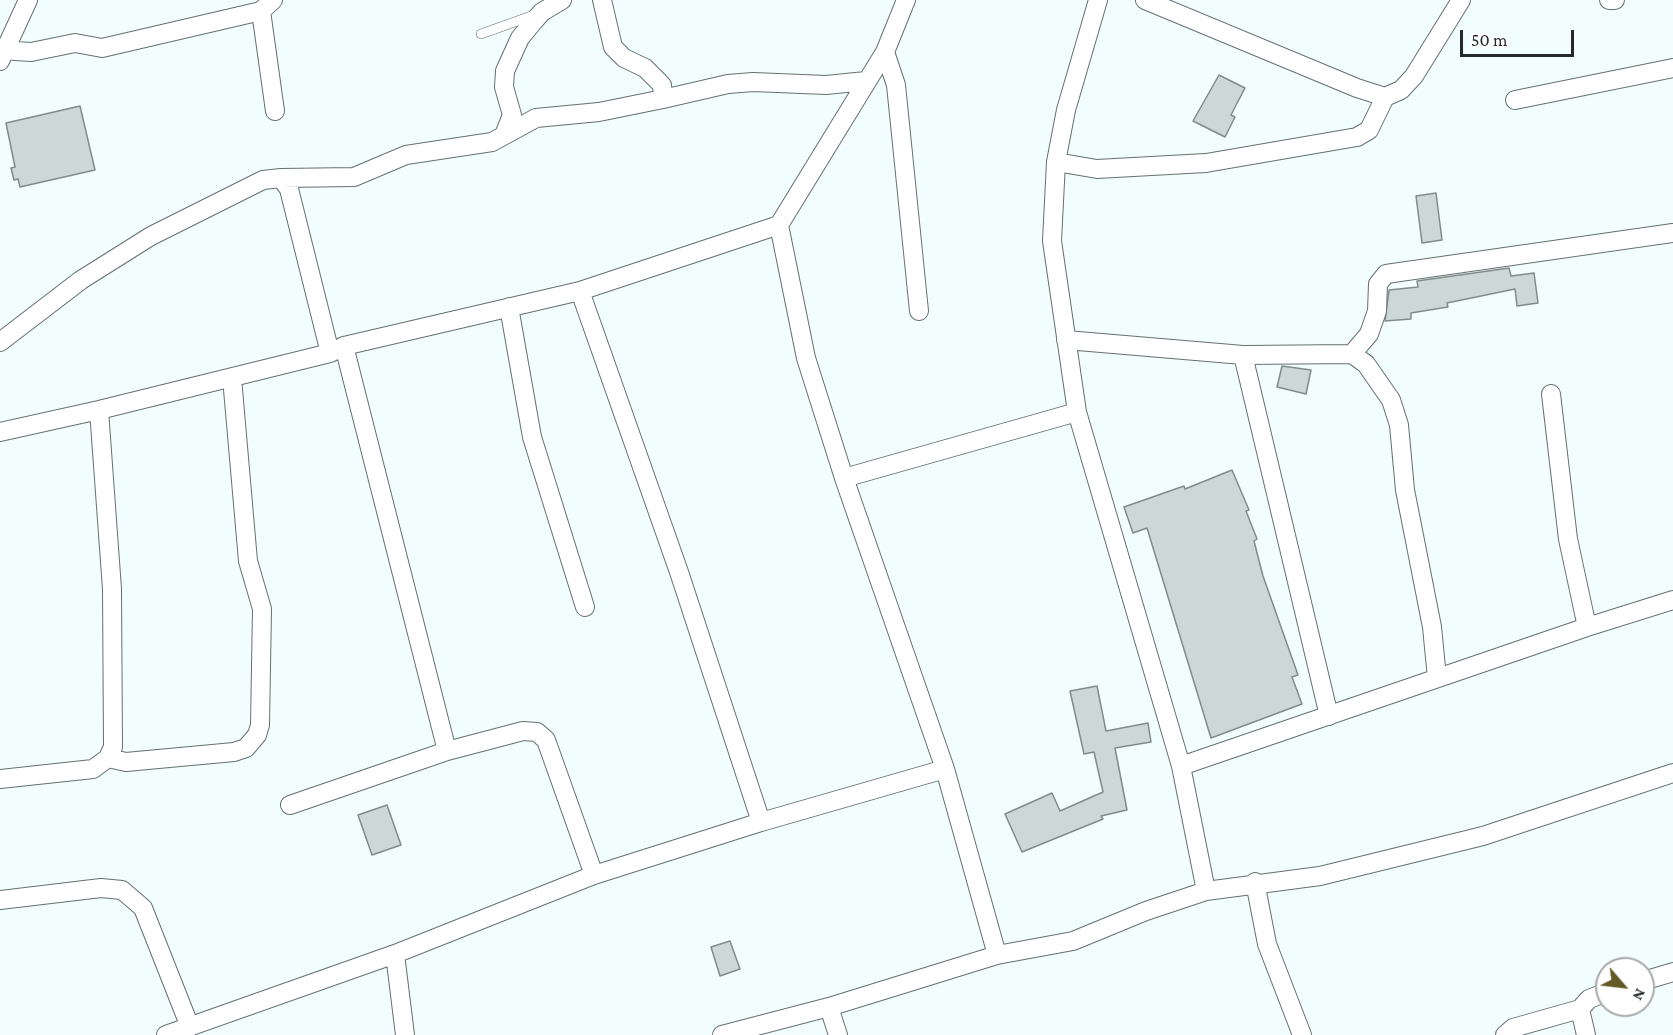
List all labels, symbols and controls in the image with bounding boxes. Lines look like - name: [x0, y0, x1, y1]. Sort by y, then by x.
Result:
- scale bar: [1463, 18, 1577, 56]
- text: 50 m: [1471, 30, 1508, 50]
- north arrow: [1595, 957, 1655, 1017]
- text: N: [1630, 986, 1650, 1004]

